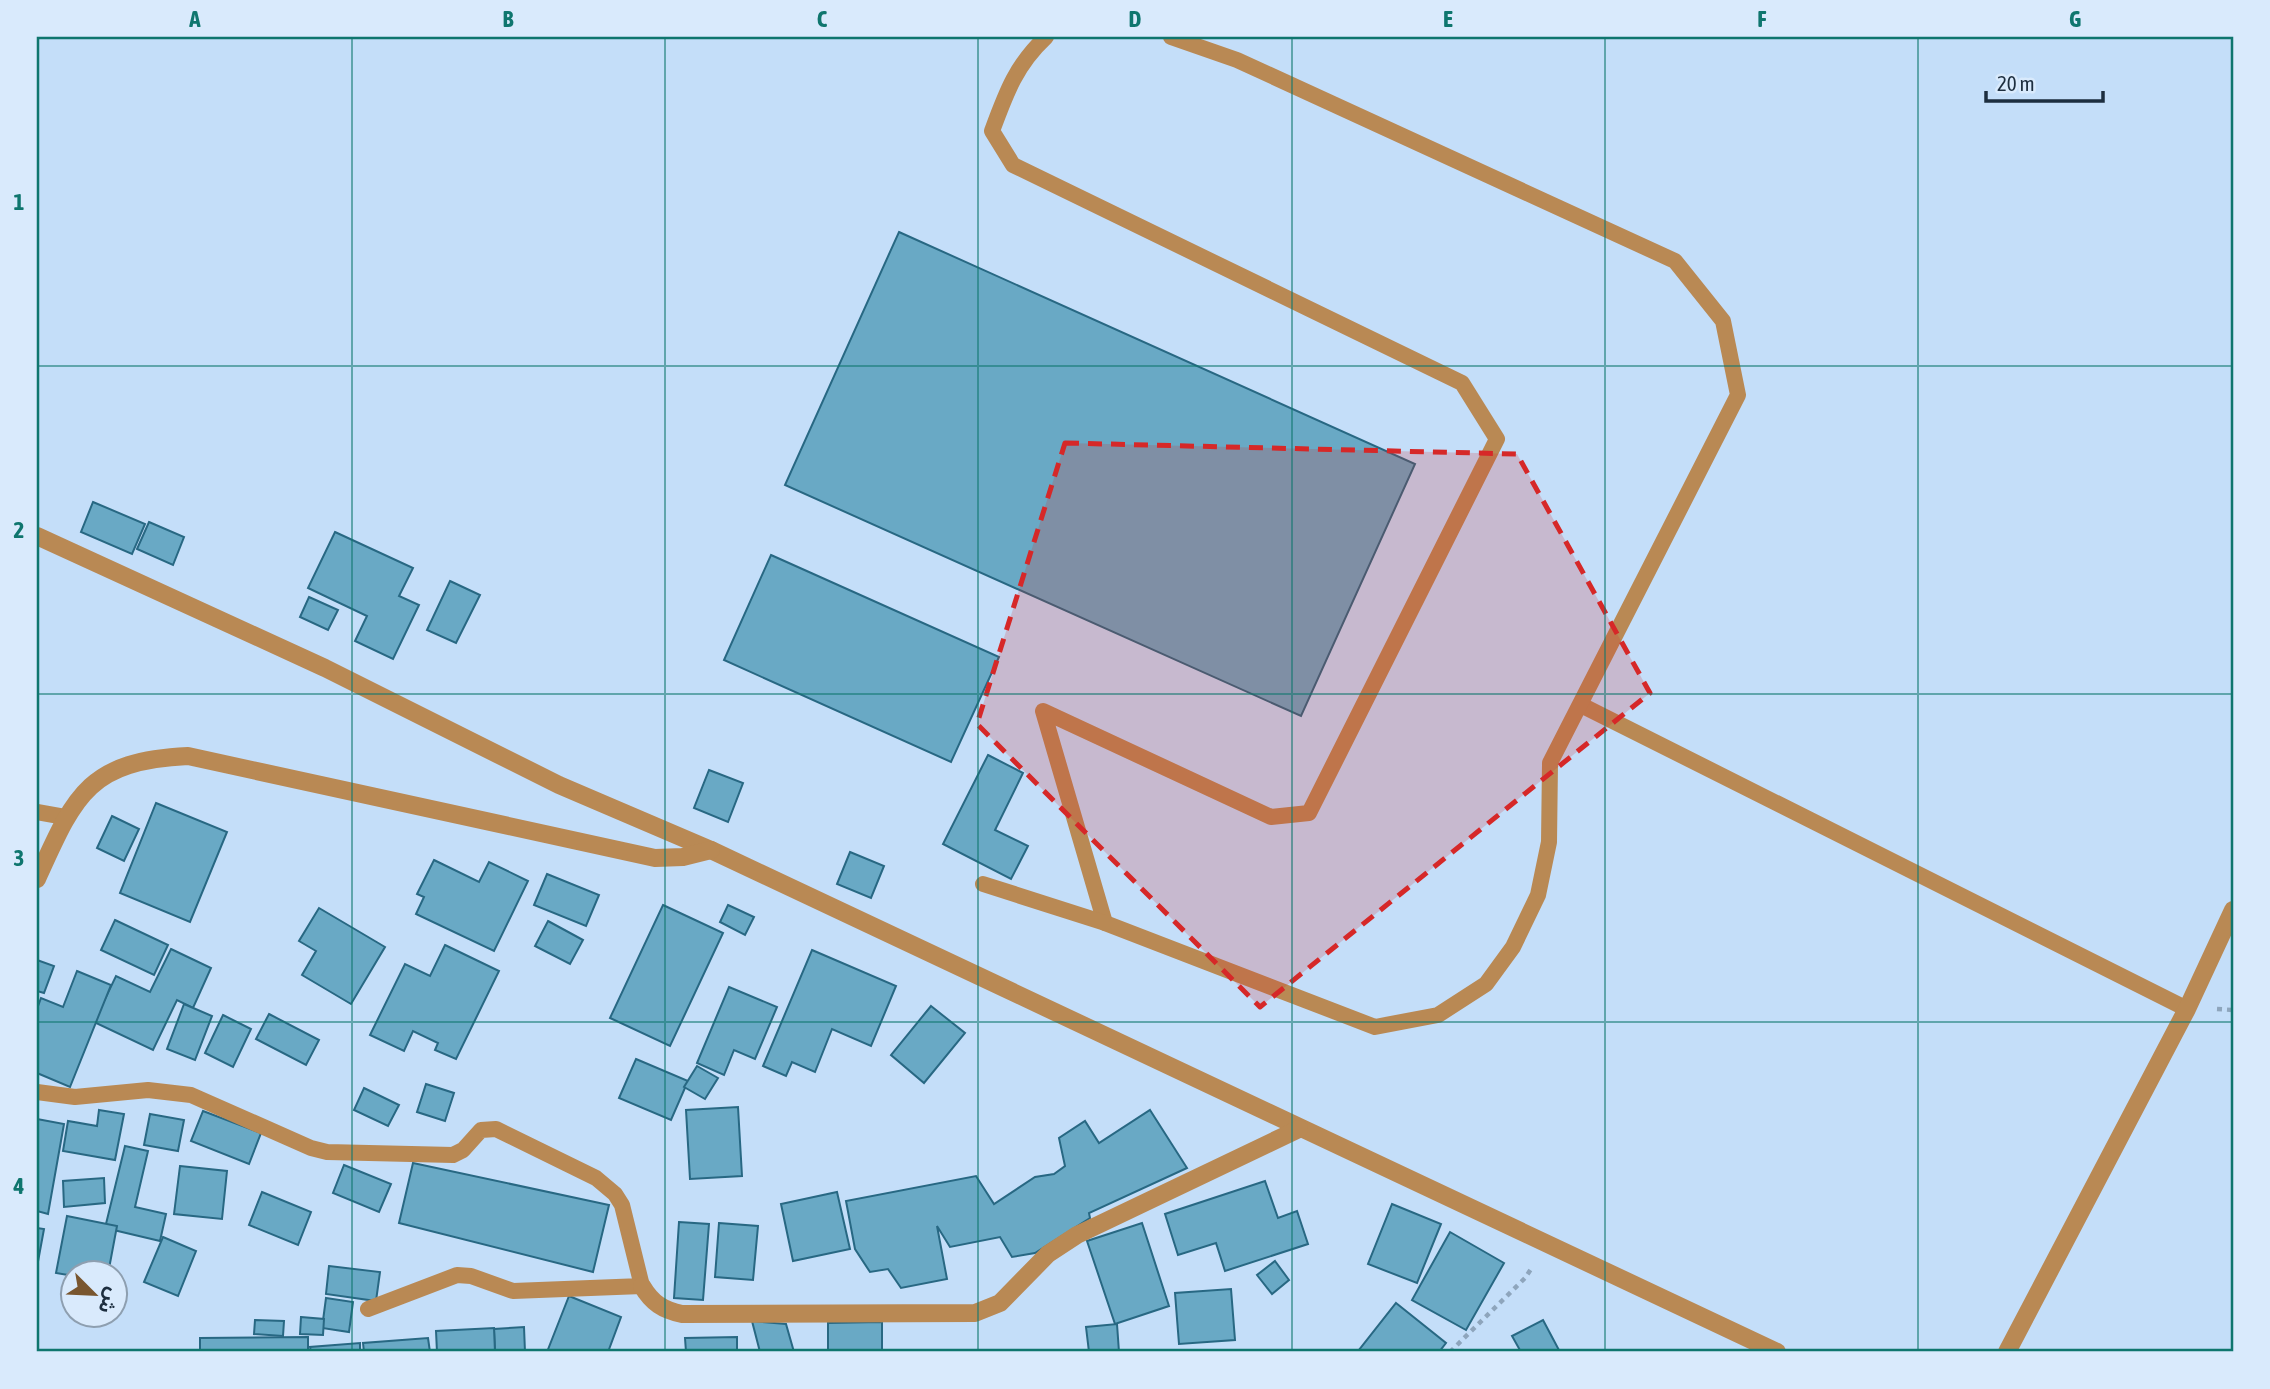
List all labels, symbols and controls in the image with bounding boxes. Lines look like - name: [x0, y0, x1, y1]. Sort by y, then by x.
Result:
- text: A: [188, 6, 201, 32]
- text: B: [503, 6, 514, 32]
- text: C: [817, 6, 828, 32]
- text: D: [1129, 6, 1142, 32]
- text: E: [1443, 6, 1453, 32]
- text: F: [1757, 6, 1767, 32]
- text: G: [2069, 6, 2081, 32]
- scale bar: [1986, 60, 2104, 104]
- text: 20 m: [1997, 71, 2035, 95]
- text: 1: [14, 189, 25, 215]
- text: 2: [14, 517, 24, 543]
- text: 3: [14, 845, 24, 871]
- text: 4: [13, 1173, 25, 1199]
- north arrow: [60, 1260, 130, 1330]
- text: ش: [94, 1285, 125, 1317]

